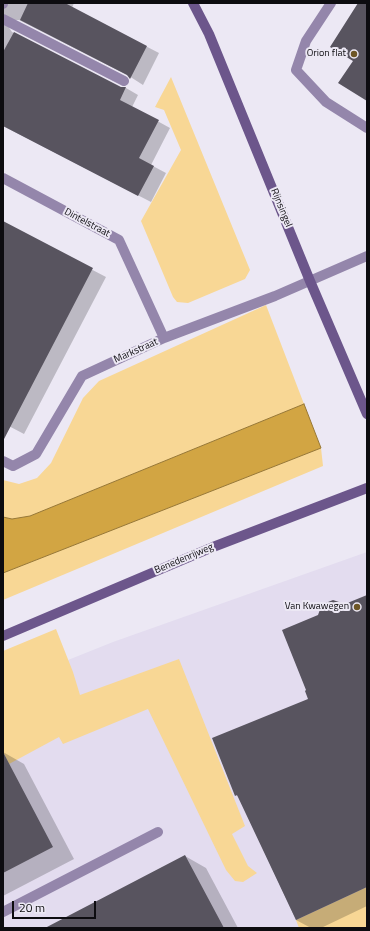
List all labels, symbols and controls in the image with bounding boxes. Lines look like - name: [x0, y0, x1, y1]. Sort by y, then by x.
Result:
- place label: Orion flat: [307, 48, 346, 60]
- marker: Orion flat: [349, 49, 359, 59]
- street label: Rijnsingel: [268, 187, 294, 229]
- street label: Dintelstraat: [62, 206, 112, 240]
- street label: Markstraat: [112, 336, 160, 366]
- street label: Benedenrijweg: [153, 541, 215, 577]
- place label: Van Kwawegen: [285, 601, 349, 613]
- marker: Van Kwawegen: [352, 602, 362, 612]
- scale bar: [14, 893, 98, 919]
- text: 20 m: [19, 898, 45, 917]

